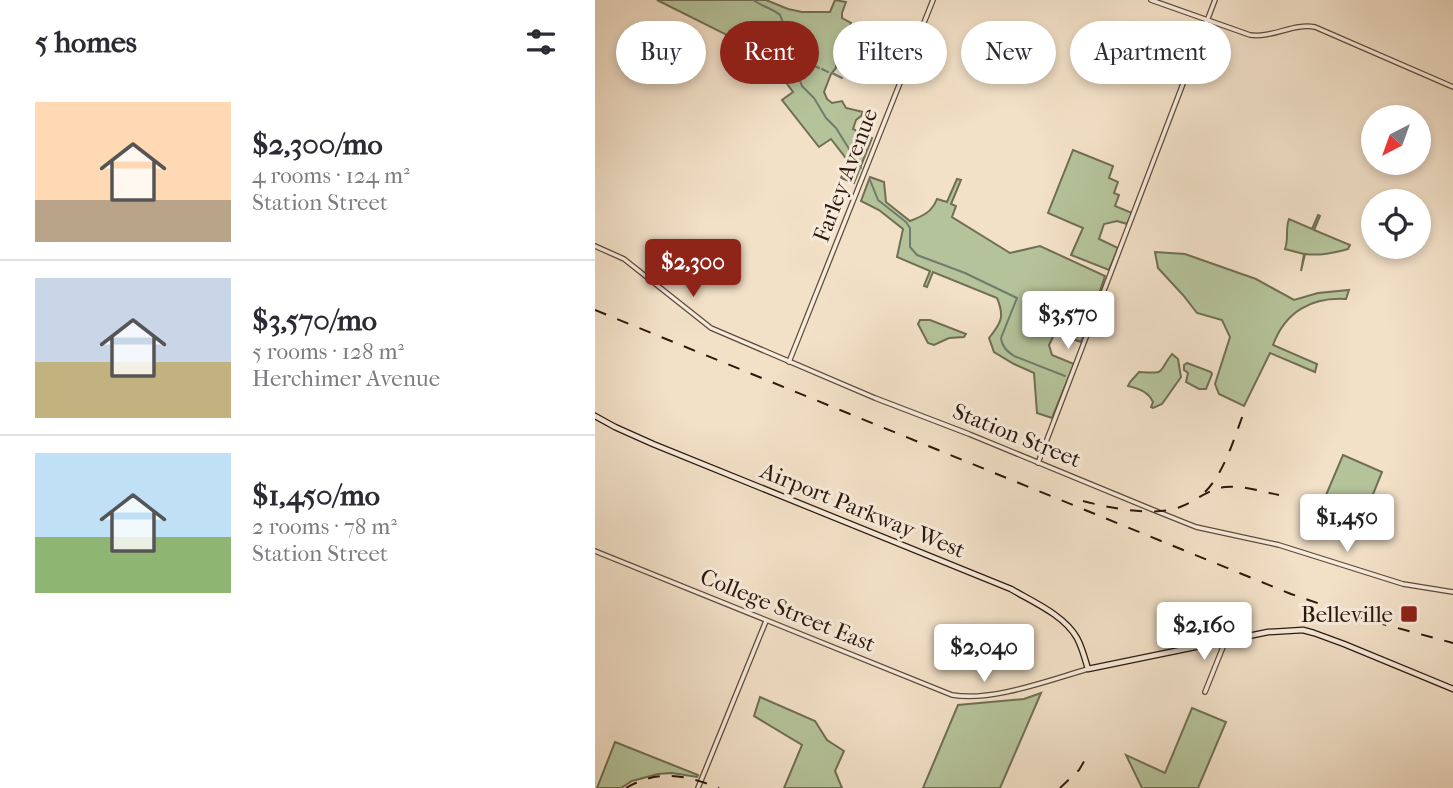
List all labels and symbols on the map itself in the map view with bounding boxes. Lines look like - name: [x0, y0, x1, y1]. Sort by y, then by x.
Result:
- street label: Farley Avenue: [808, 104, 883, 246]
- north arrow: [1361, 105, 1431, 175]
- pin: $2,300: [636, 240, 750, 299]
- pin: $3,570: [1011, 292, 1125, 351]
- street label: Station Street: [949, 397, 1085, 473]
- street label: Airport Parkway West: [756, 457, 969, 564]
- pin: $1,450: [1290, 494, 1404, 554]
- street label: College Street East: [696, 563, 879, 658]
- place label: Belleville: [1301, 601, 1393, 628]
- pin: $2,160: [1147, 602, 1261, 662]
- marker: Belleville: [1399, 604, 1419, 624]
- pin: $2,040: [927, 624, 1041, 684]

